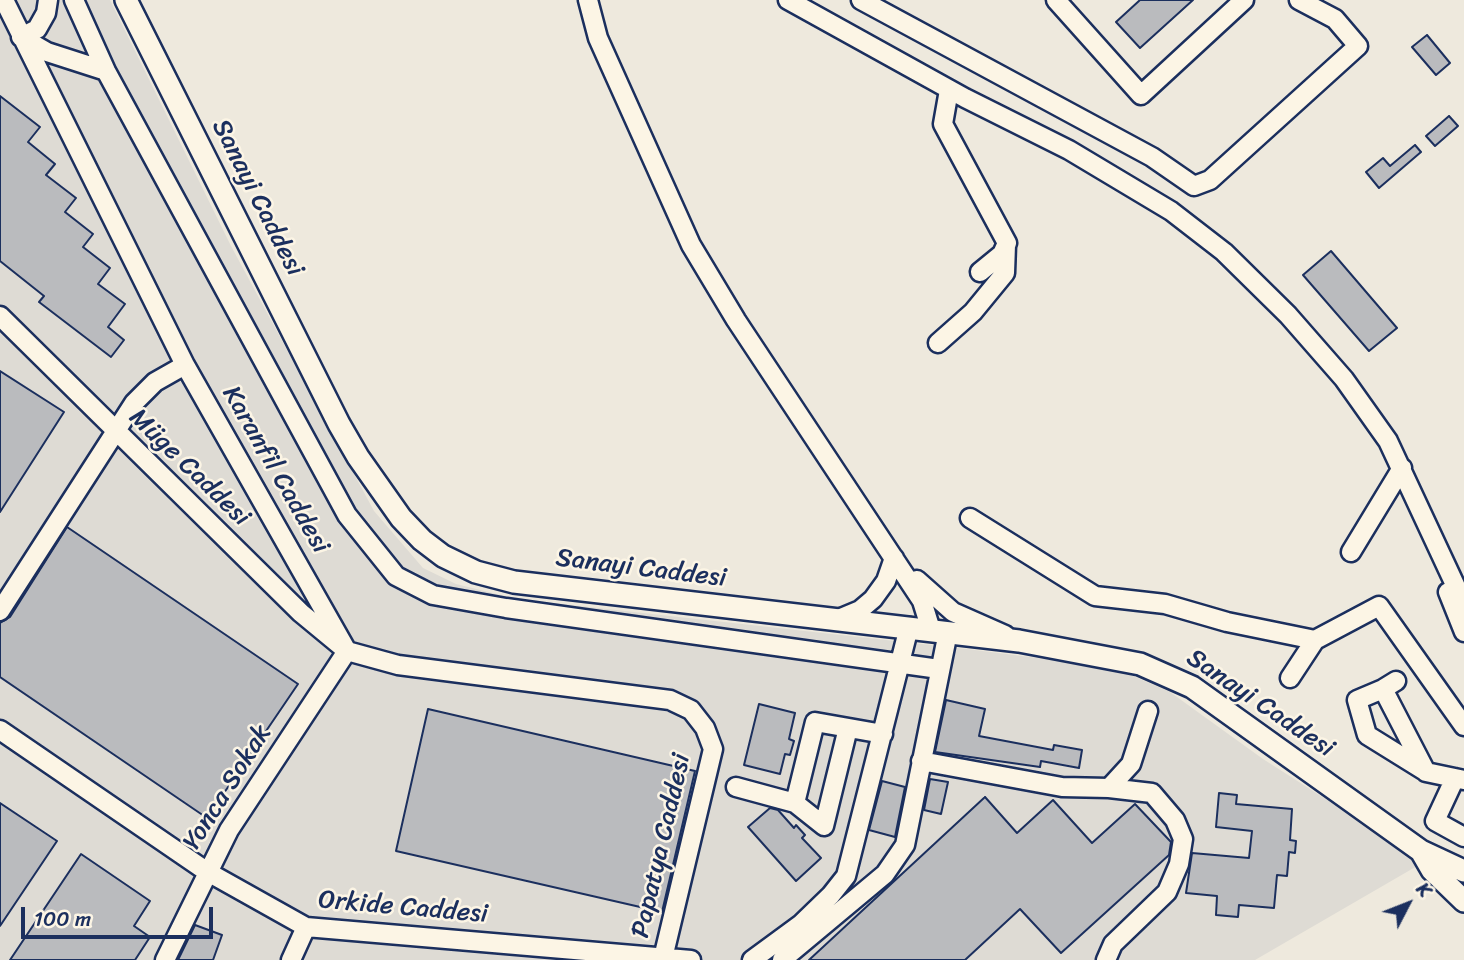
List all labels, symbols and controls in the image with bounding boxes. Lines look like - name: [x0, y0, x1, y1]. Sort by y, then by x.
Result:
- street label: Sanayi Caddesi: [204, 114, 310, 282]
- street label: Karanfil Caddesi: [215, 381, 335, 559]
- street label: Müge Caddesi: [122, 402, 256, 534]
- street label: Sanayi Caddesi: [554, 543, 728, 595]
- street label: Sanayi Caddesi: [1180, 643, 1340, 765]
- street label: Yonca Sokak: [177, 720, 279, 856]
- street label: Papatya Caddesi: [626, 751, 698, 941]
- north arrow: [1373, 869, 1443, 939]
- text: K: [1408, 874, 1440, 905]
- street label: Orkide Caddesi: [317, 885, 489, 931]
- scale bar: [24, 894, 217, 938]
- text: 100 m: [34, 900, 91, 938]

